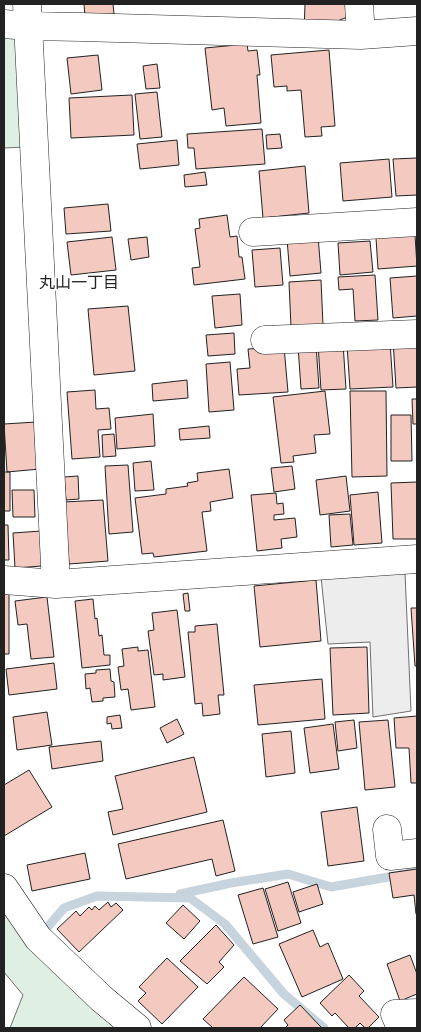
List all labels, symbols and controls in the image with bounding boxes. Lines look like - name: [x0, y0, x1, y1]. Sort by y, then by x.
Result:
- district label: 丸山一丁目: [39, 273, 119, 292]

